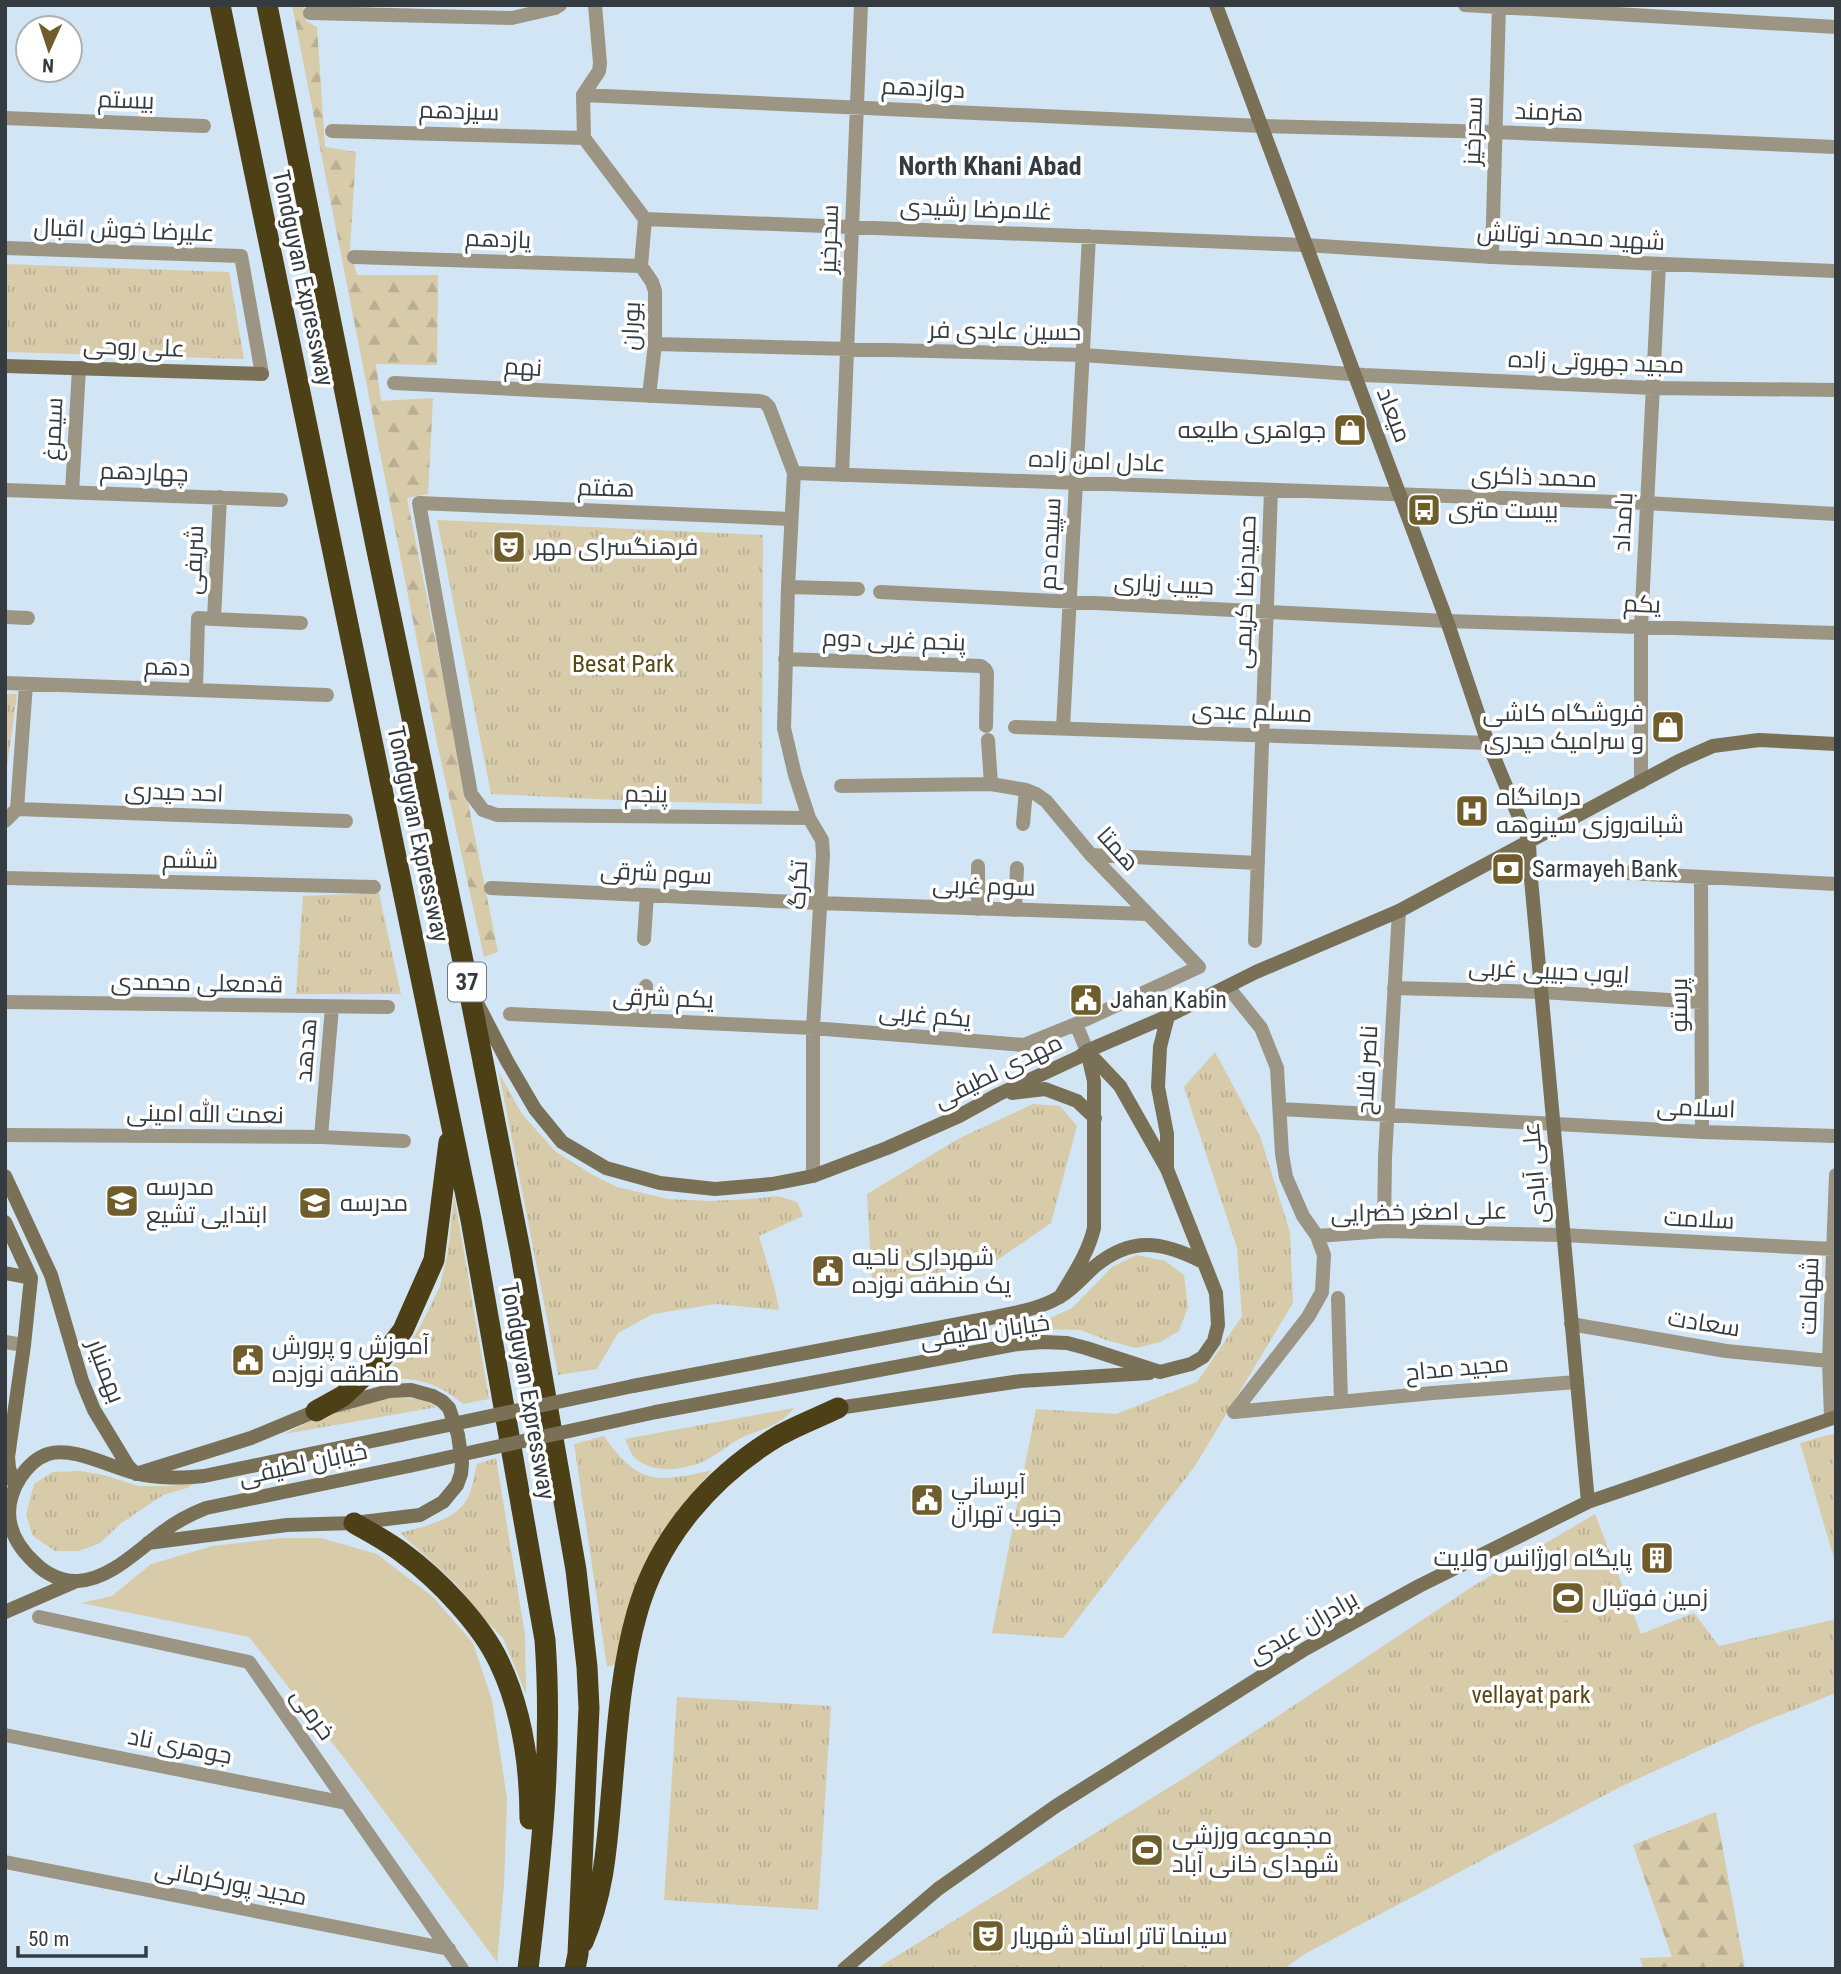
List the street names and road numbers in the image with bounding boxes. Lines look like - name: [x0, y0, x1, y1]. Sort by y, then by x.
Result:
- street label: دوازدهم: [880, 72, 966, 106]
- street label: بیستم: [97, 85, 155, 117]
- street label: سیزدهم: [418, 96, 500, 128]
- street label: سحرخیز: [1458, 96, 1488, 168]
- street label: هنرمند: [1514, 97, 1584, 127]
- street label: Tondguyan Expressway: [266, 167, 340, 389]
- street label: غلامرضا رشیدی: [899, 192, 1053, 226]
- street label: سحرخیز: [814, 204, 844, 276]
- street label: علیرضا خوش اقبال: [33, 213, 215, 247]
- street label: شهید محمد نوتاش: [1476, 218, 1666, 256]
- street label: یازدهم: [464, 224, 532, 256]
- street label: بوران: [616, 301, 646, 351]
- street label: حسین عابدی‌ فر: [926, 316, 1082, 346]
- street label: علی روحی: [82, 331, 186, 363]
- street label: مجید جهروتی زاده: [1507, 345, 1685, 379]
- street label: نهم: [503, 352, 543, 384]
- street label: میعاد: [1371, 384, 1417, 446]
- street label: سیمرغ: [37, 397, 71, 462]
- street label: عادل امن زاده: [1028, 445, 1166, 477]
- street label: چهاردهم: [99, 456, 189, 490]
- street label: محمد ذاکری: [1470, 461, 1598, 493]
- street label: هفتم: [577, 473, 635, 505]
- street label: بامداد: [1607, 491, 1639, 553]
- street label: سپیده دم: [1034, 497, 1068, 591]
- street label: حمیدرضا کریمی: [1228, 515, 1262, 669]
- street label: شریفی: [179, 525, 209, 595]
- street label: حبیب زیاری: [1113, 567, 1215, 601]
- street label: یکم: [1622, 589, 1662, 621]
- street label: پنجم غربی دوم: [822, 624, 967, 659]
- street label: دهم: [143, 652, 191, 684]
- street label: مسلم عبدی: [1191, 696, 1313, 730]
- street label: Tondguyan Expressway: [381, 723, 455, 945]
- street label: احد حیدری: [124, 776, 224, 808]
- street label: پنجم: [624, 780, 669, 810]
- street label: همتا: [1091, 821, 1145, 877]
- street label: ششم: [162, 846, 218, 876]
- street label: سوم شرقی: [599, 856, 713, 892]
- street label: تگرگ: [783, 859, 813, 910]
- street label: سوم غربی: [932, 870, 1036, 904]
- street label: ایوب حبیبی غربی: [1468, 953, 1630, 989]
- road number: 37: [448, 962, 486, 1001]
- street label: قدمعلی محمدی: [110, 967, 284, 999]
- street label: پرستو: [1665, 977, 1695, 1032]
- street label: یکم شرقی: [612, 982, 715, 1016]
- street label: یکم غربی: [878, 997, 973, 1035]
- street label: هدهد: [289, 1017, 323, 1083]
- street label: ناصر فلاح: [1351, 1025, 1385, 1116]
- street label: مهدی لطیفی: [929, 1028, 1067, 1114]
- street label: اسلامی: [1656, 1093, 1736, 1123]
- street label: نعمت الله امینی: [126, 1097, 284, 1129]
- street label: علی آبادی: [1517, 1121, 1553, 1225]
- street label: علی اصغر خضرایی: [1330, 1196, 1508, 1228]
- street label: سلامت: [1663, 1203, 1735, 1235]
- street label: شهامت: [1794, 1257, 1824, 1335]
- street label: Tondguyan Expressway: [495, 1280, 561, 1502]
- street label: سعادت: [1666, 1303, 1742, 1343]
- street label: خیابان لطیفی: [918, 1308, 1052, 1354]
- street label: بهمنیار: [80, 1333, 131, 1407]
- street label: مجید مداح: [1404, 1350, 1510, 1388]
- street label: خیابان لطیفی: [236, 1437, 370, 1491]
- street label: برادران عبدی: [1243, 1584, 1363, 1670]
- street label: خرمی: [285, 1683, 341, 1745]
- street label: جوهری ناد: [126, 1722, 234, 1770]
- street label: مجید پورکرمانی: [152, 1855, 309, 1913]

